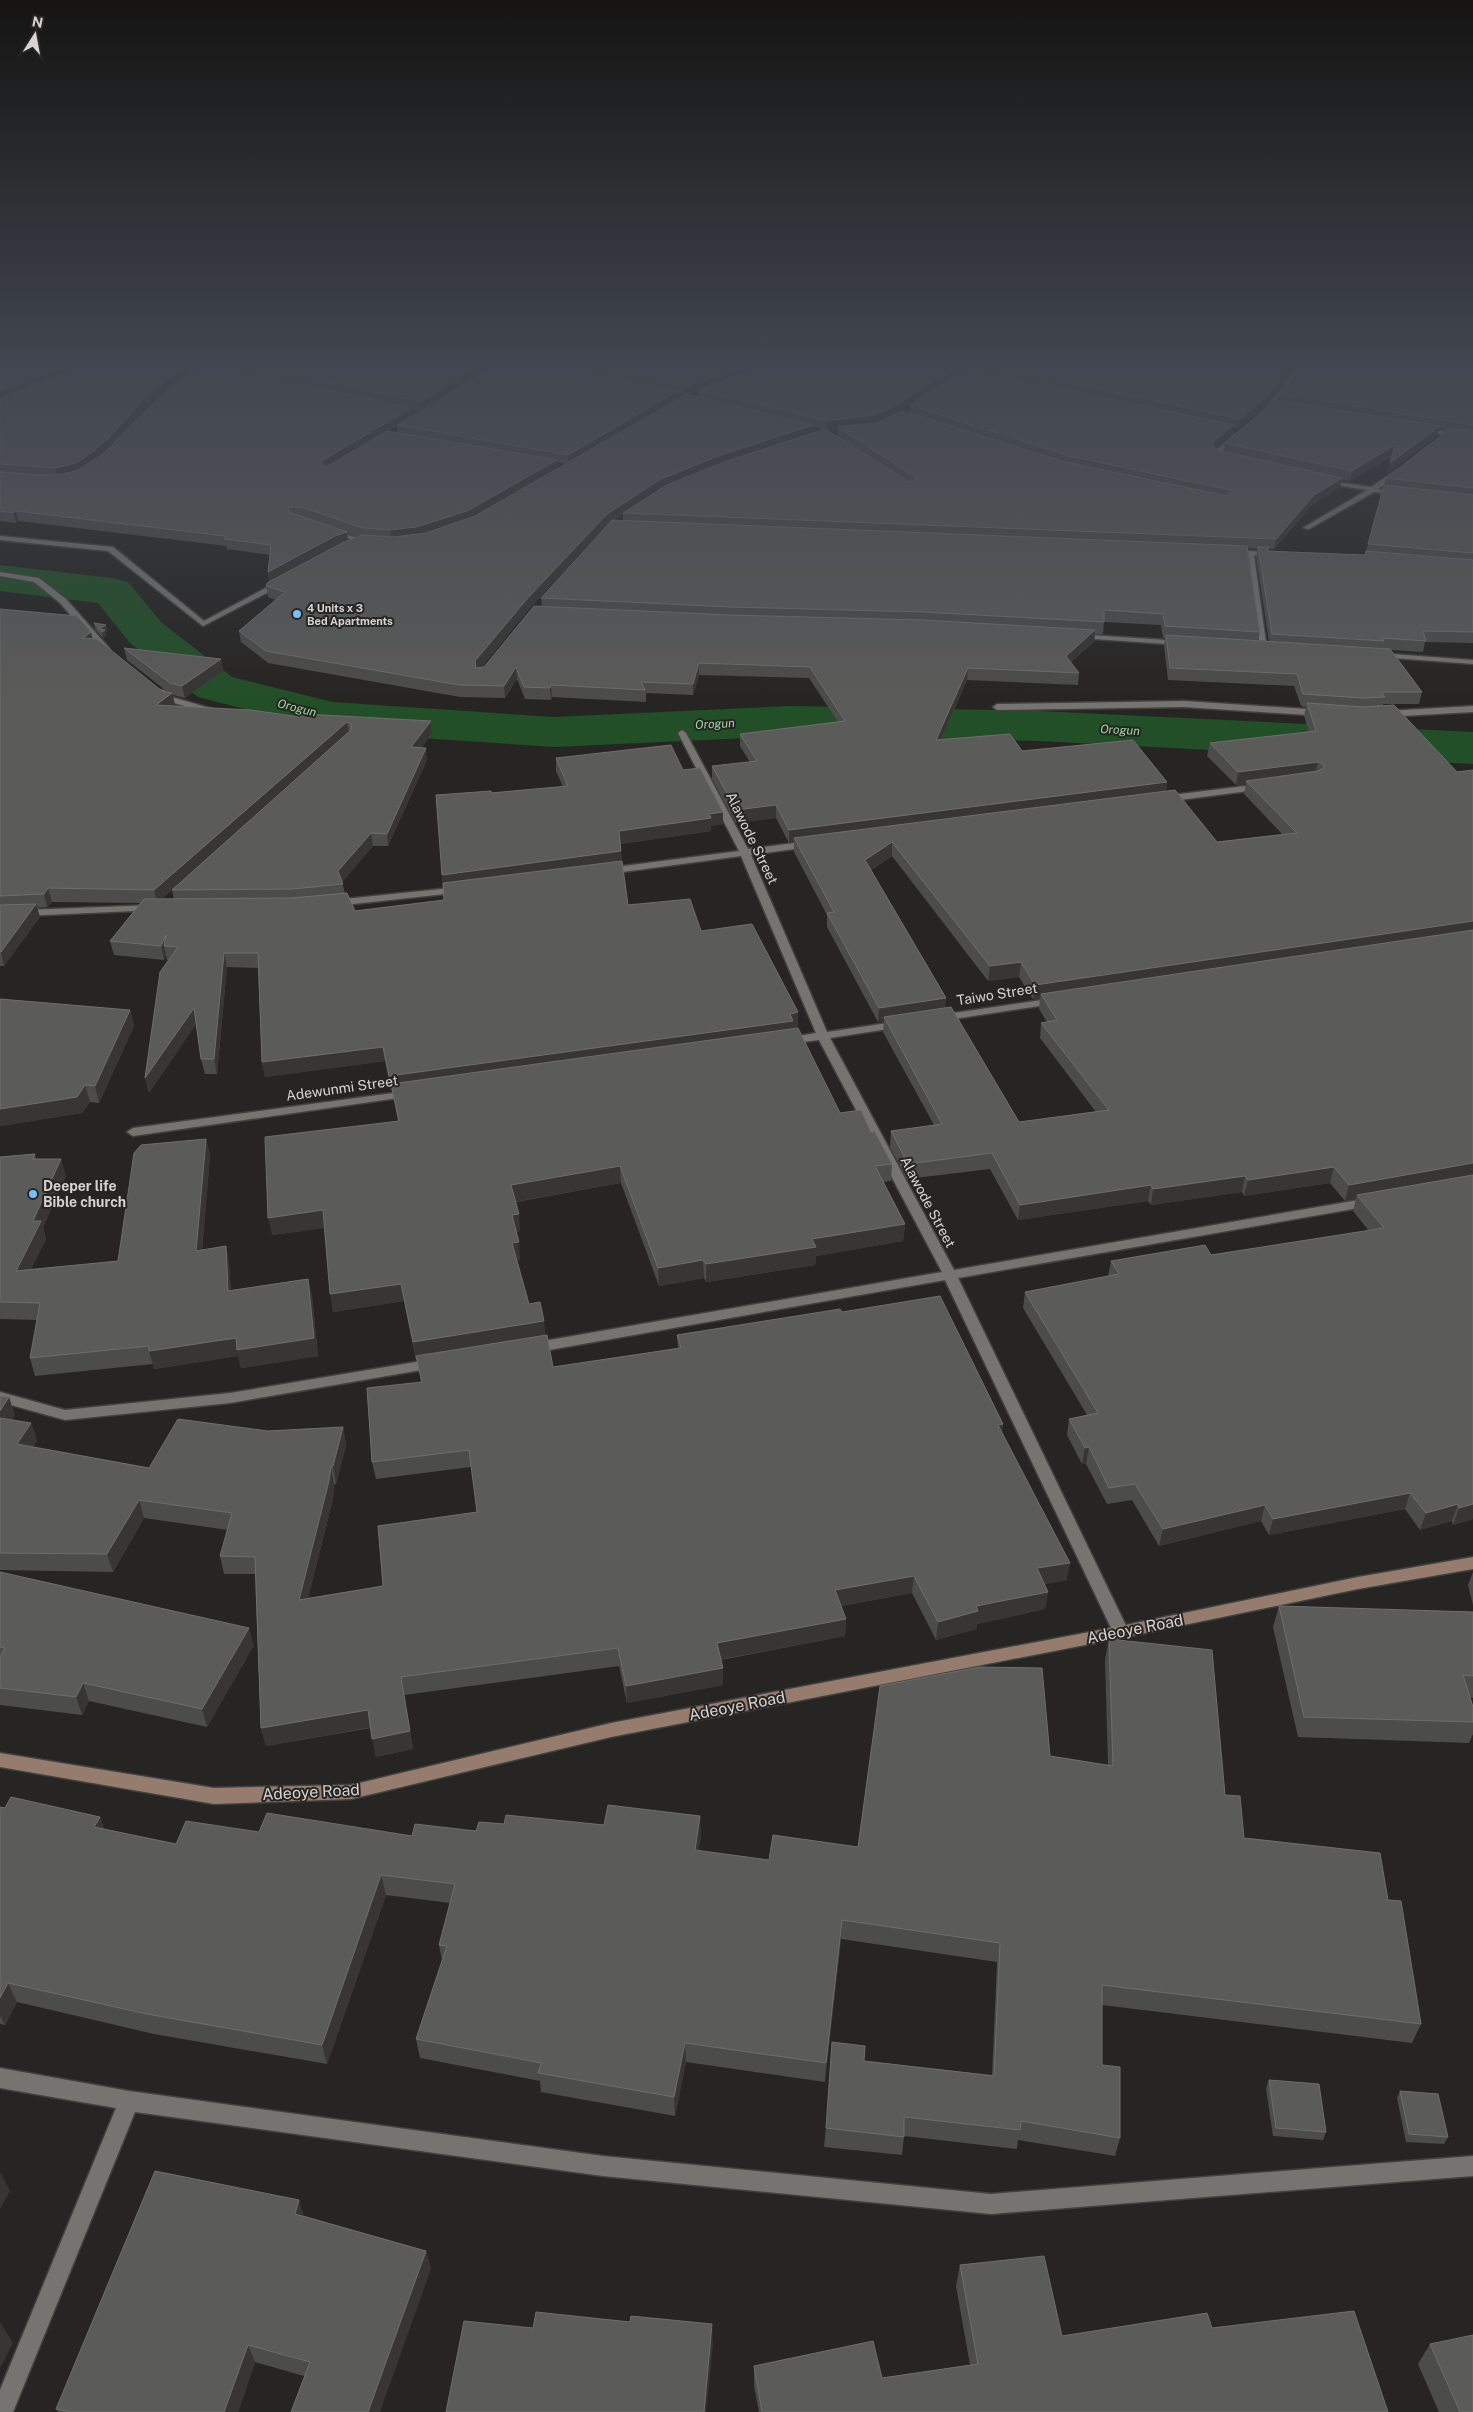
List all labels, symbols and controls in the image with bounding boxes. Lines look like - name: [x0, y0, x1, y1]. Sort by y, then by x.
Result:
- north arrow: [10, 10, 60, 60]
- text: N: [31, 13, 44, 31]
- place label: 4 Units x 3 Bed Apartments: [307, 602, 393, 627]
- marker: 4 Units x 3 Bed Apartments: [291, 608, 303, 620]
- water label: Orogun: [276, 696, 318, 720]
- water label: Orogun: [695, 716, 736, 732]
- water label: Orogun: [1100, 722, 1141, 738]
- street label: Alawode Street: [723, 789, 781, 887]
- street label: Taiwo Street: [955, 980, 1039, 1008]
- street label: Adewunmi Street: [285, 1072, 399, 1104]
- street label: Alawode Street: [897, 1154, 959, 1250]
- place label: Deeper life Bible church: [43, 1178, 126, 1210]
- marker: Deeper life Bible church: [27, 1188, 39, 1200]
- street label: Adeoye Road: [1085, 1610, 1185, 1648]
- street label: Adeoye Road: [687, 1687, 787, 1725]
- street label: Adeoye Road: [262, 1780, 360, 1804]

